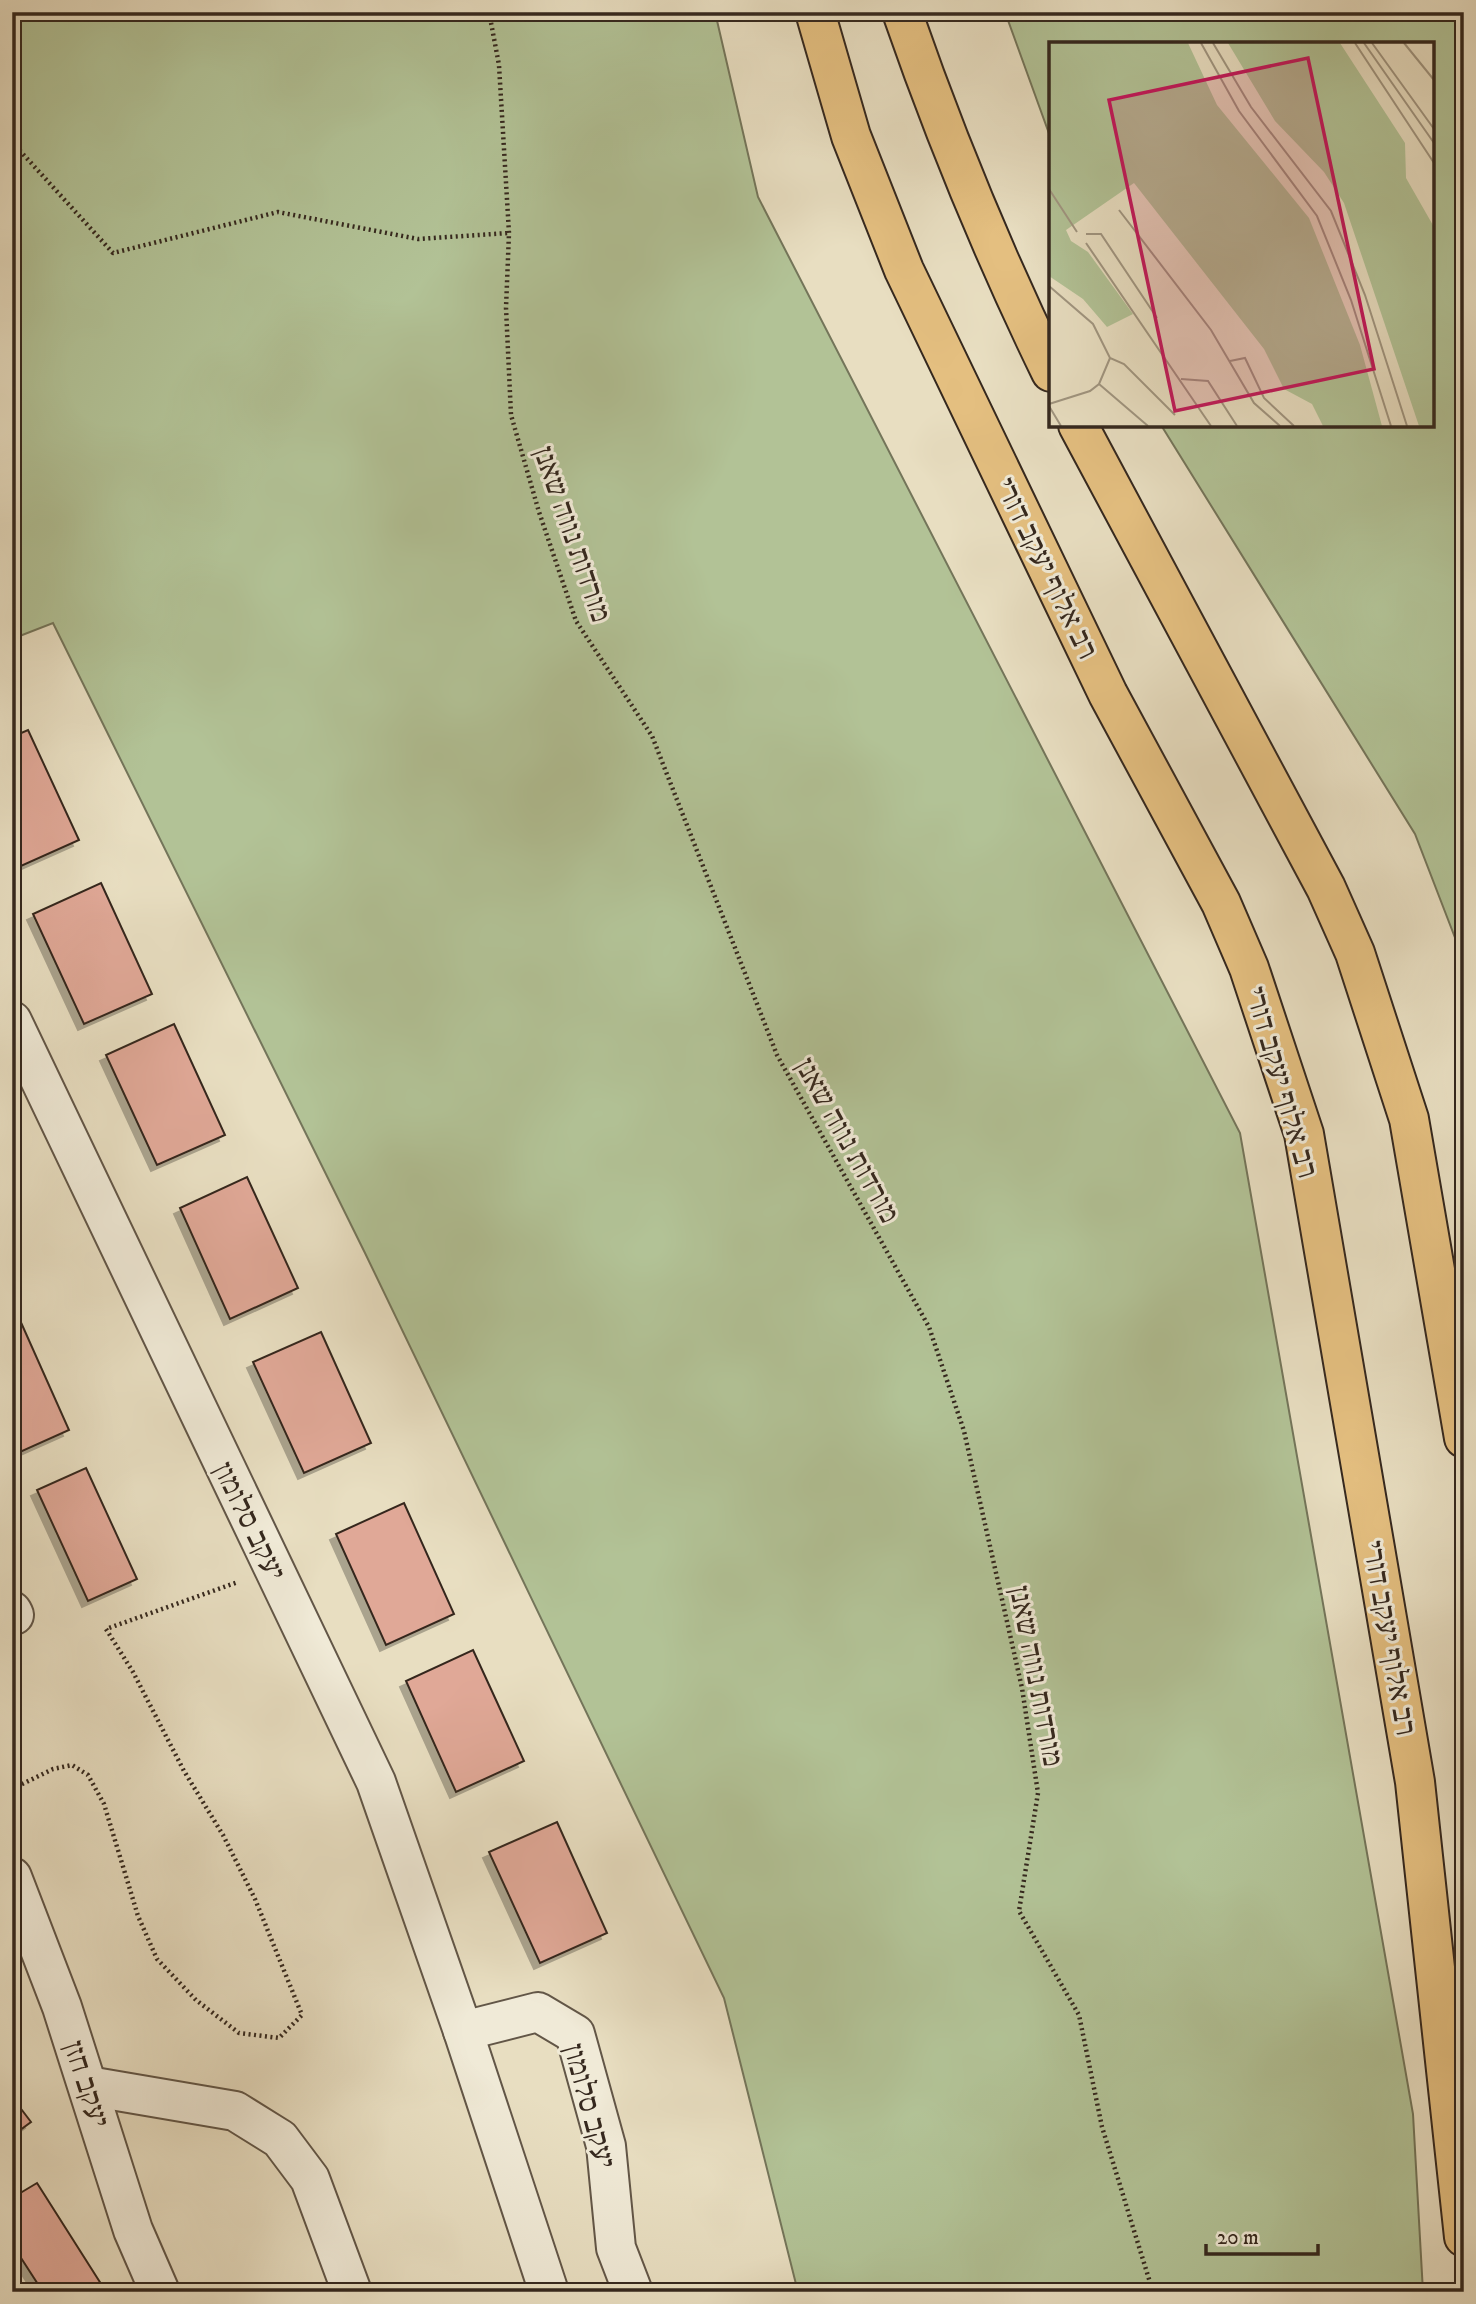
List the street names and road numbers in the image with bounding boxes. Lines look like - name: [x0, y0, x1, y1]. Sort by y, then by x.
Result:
- street label: מורדות נווה שאנן: [524, 442, 619, 627]
- street label: רב אלוף יעקב דורי: [986, 472, 1106, 665]
- street label: רב אלוף יעקב דורי: [1236, 982, 1326, 1182]
- street label: מורדות נווה שאנן: [786, 1052, 907, 1230]
- street label: יעקב סלומון: [204, 1456, 293, 1587]
- street label: רב אלוף יעקב דורי: [1353, 1538, 1424, 1739]
- street label: מורדות נווה שאנן: [1000, 1583, 1071, 1770]
- street label: יעקב חזן: [54, 2036, 117, 2133]
- street label: יעקב סלומון: [554, 2040, 623, 2173]

